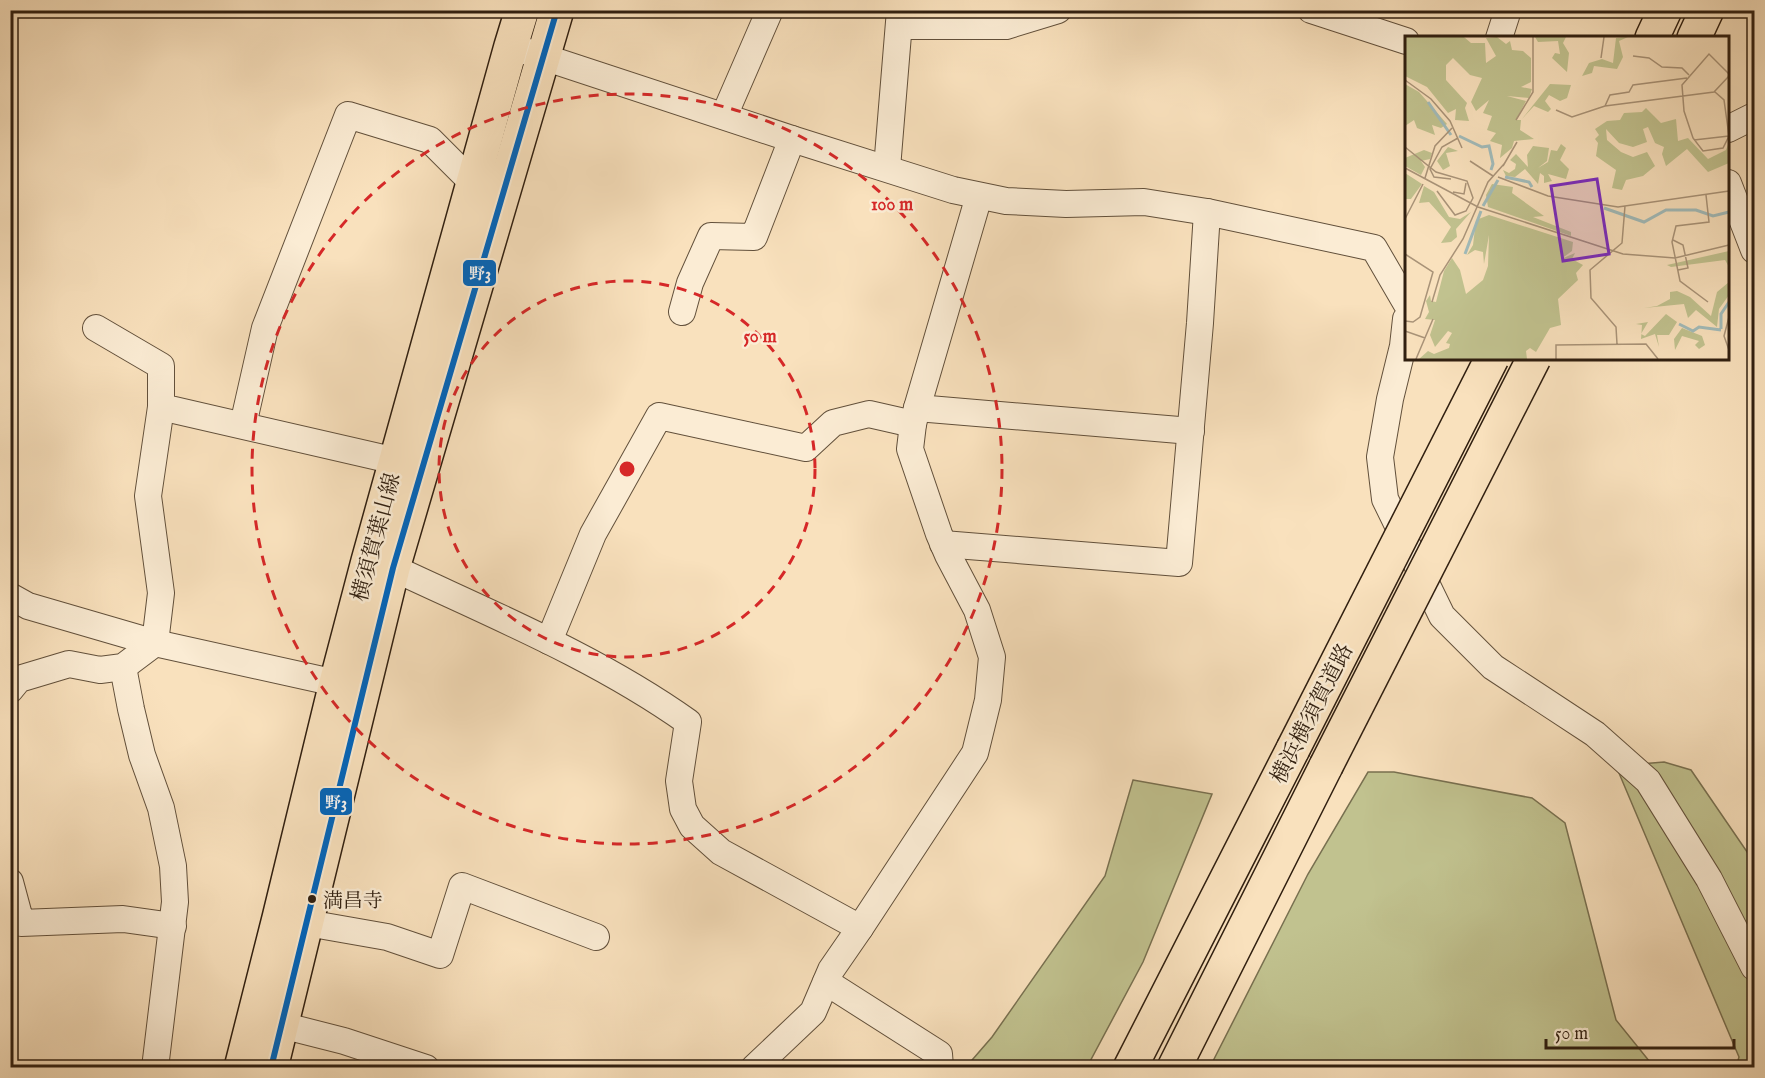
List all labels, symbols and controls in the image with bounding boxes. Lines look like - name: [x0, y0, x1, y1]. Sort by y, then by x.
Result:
- inset map: [1405, 36, 1729, 360]
- text: 100 m: [871, 194, 913, 217]
- line badge: 野3: [462, 259, 497, 287]
- text: 野3: [469, 265, 491, 285]
- text: 50 m: [743, 326, 777, 349]
- centre of rings: [617, 459, 637, 479]
- street label: 横須賀葉山線: [346, 470, 408, 605]
- street label: 横浜横須賀道路: [1265, 639, 1360, 789]
- line badge: 野3: [319, 787, 353, 816]
- text: 野3: [325, 794, 347, 814]
- place label: 満昌寺: [323, 889, 383, 914]
- marker: 満昌寺: [306, 893, 318, 905]
- scale bar: [1546, 1012, 1734, 1050]
- text: 50 m: [1555, 1023, 1588, 1046]

